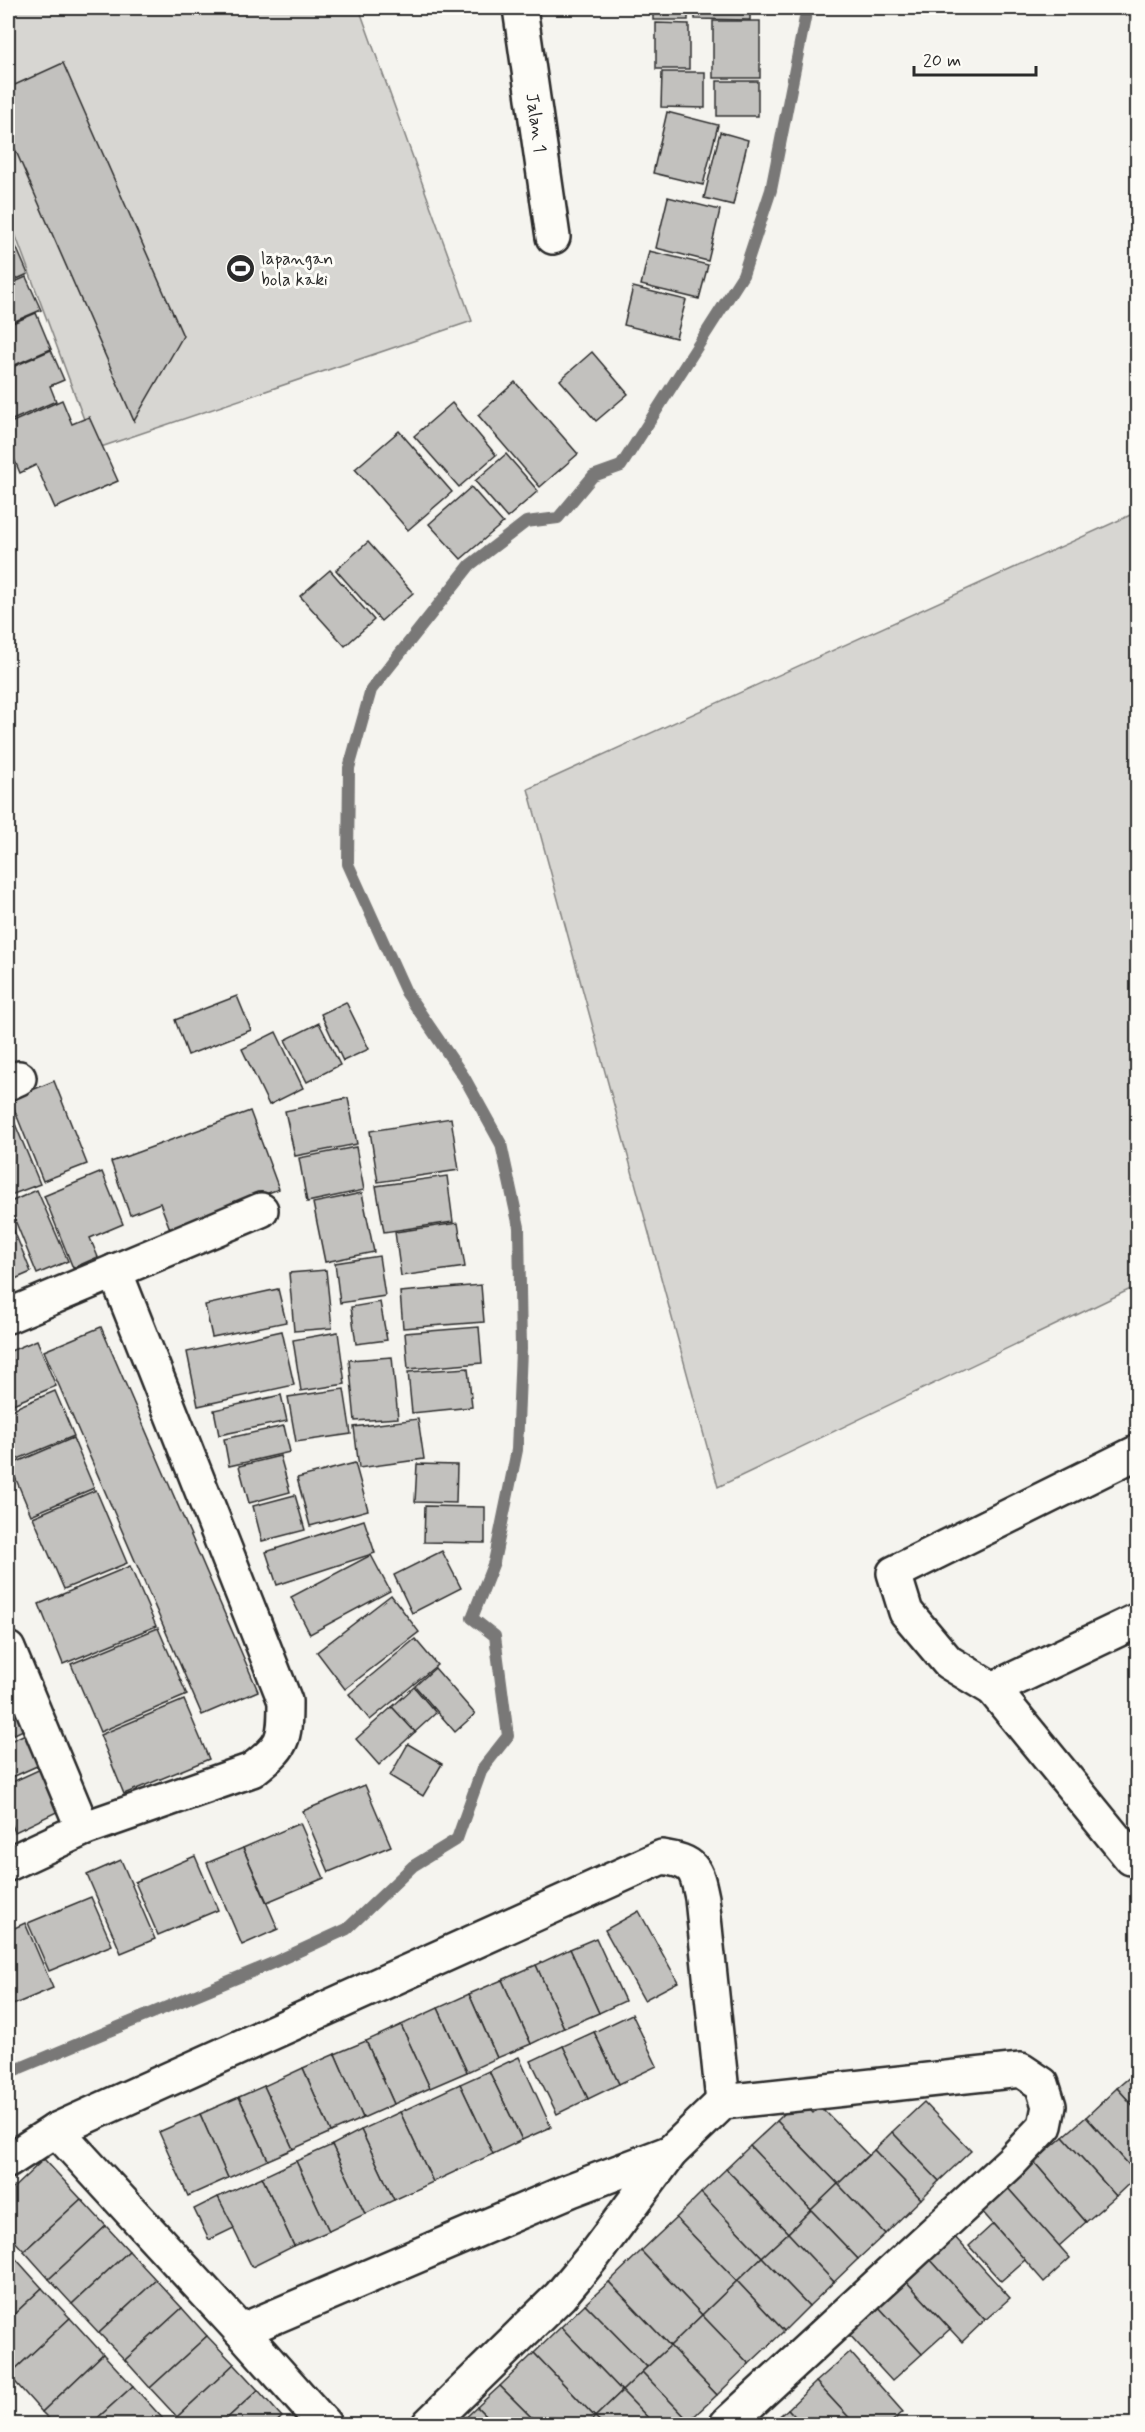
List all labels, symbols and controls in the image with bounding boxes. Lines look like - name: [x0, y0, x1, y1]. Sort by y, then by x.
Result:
- scale bar: [914, 39, 1036, 77]
- text: 20 m: [923, 49, 961, 73]
- street label: Jalan 1: [519, 92, 552, 154]
- place label: lapangan bola kaki: [261, 247, 333, 292]
- sports icon: lapangan bola kaki: [224, 252, 256, 284]

